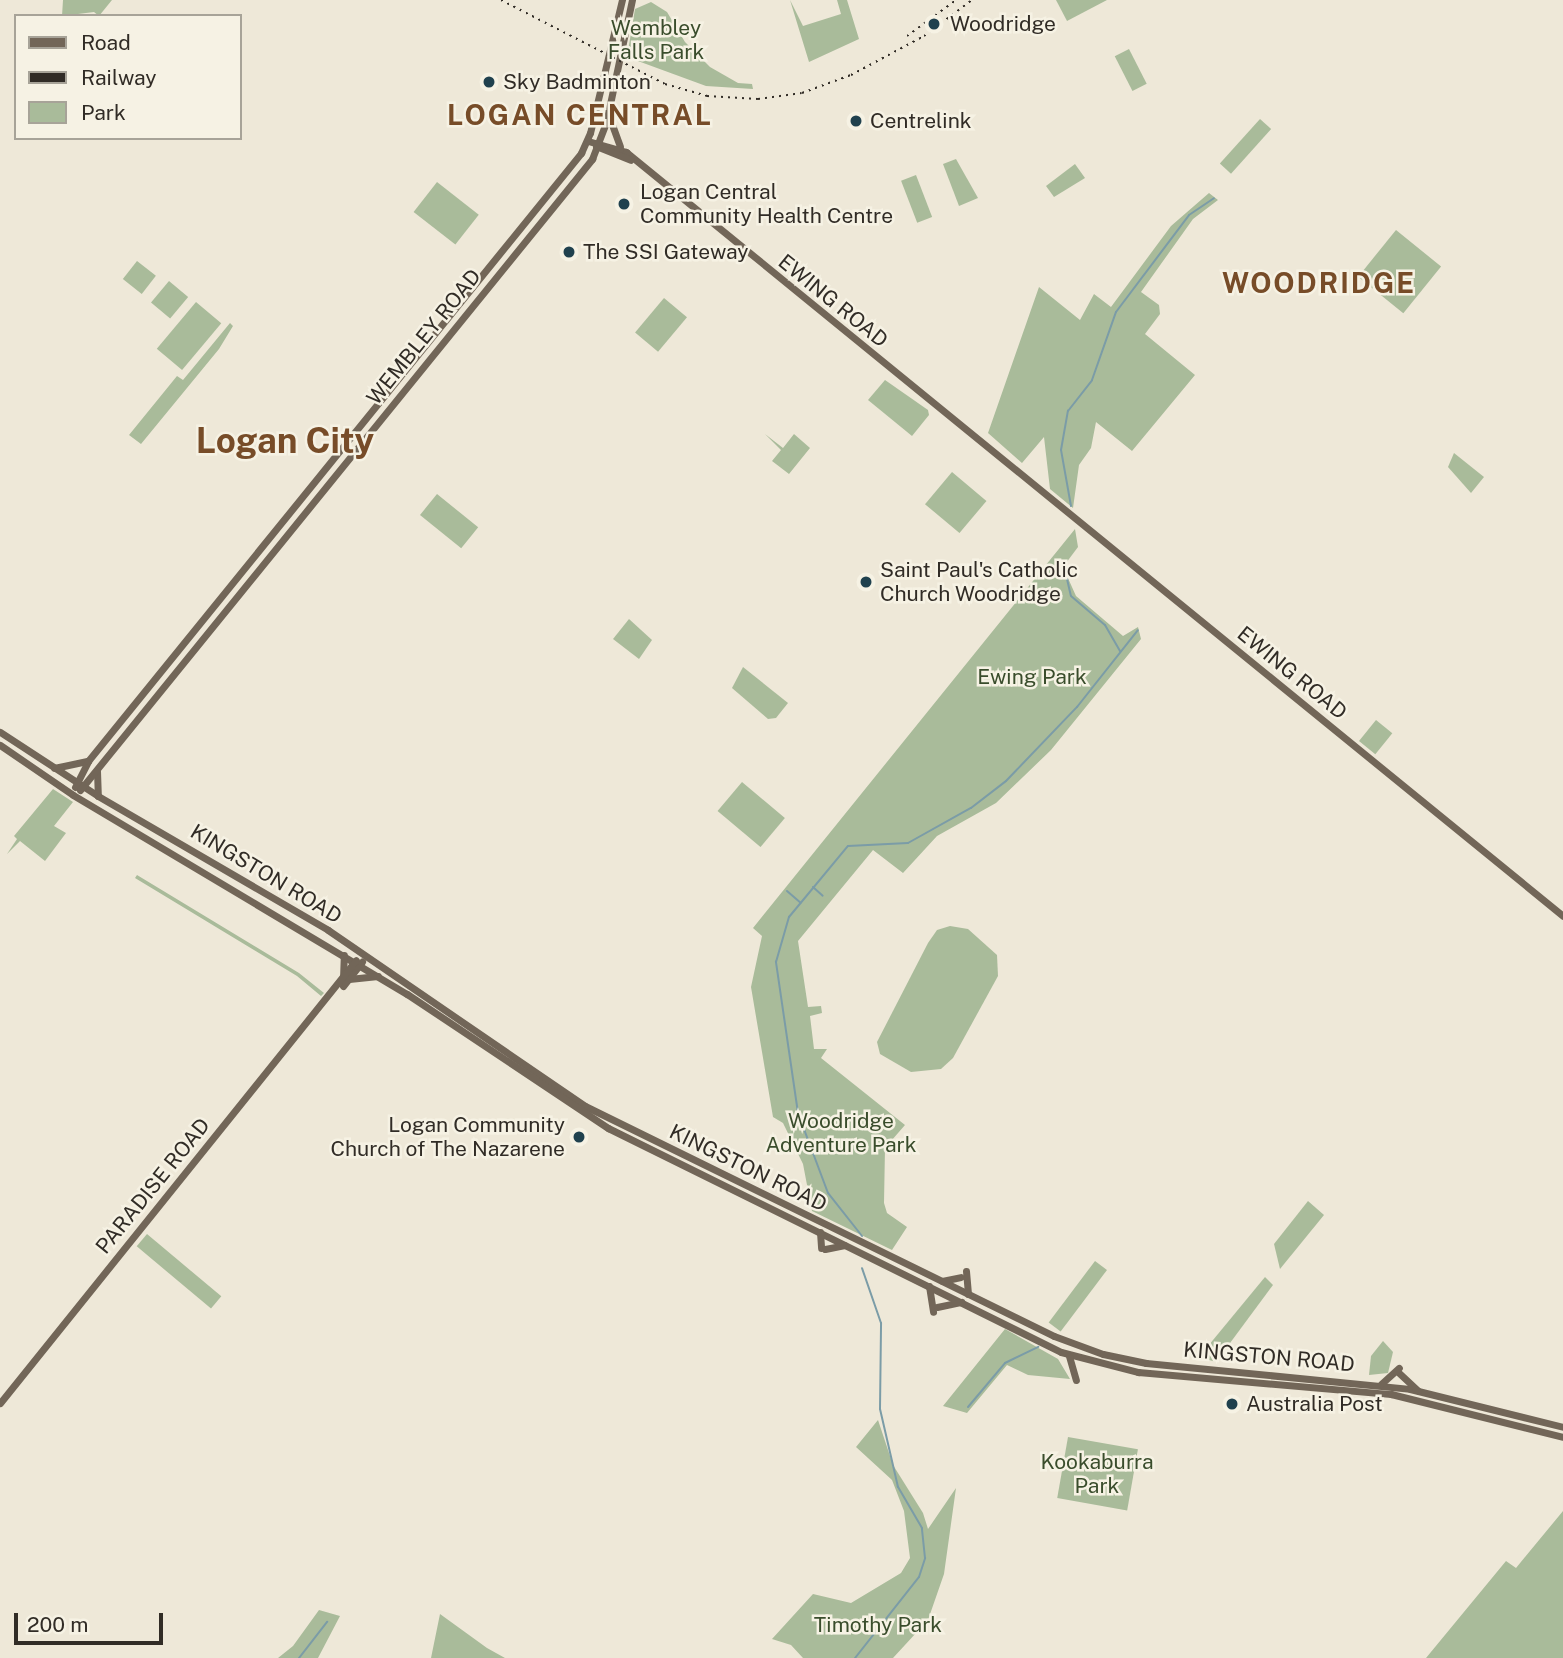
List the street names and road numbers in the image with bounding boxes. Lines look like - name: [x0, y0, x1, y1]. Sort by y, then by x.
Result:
- street label: EWING ROAD: [773, 249, 893, 353]
- street label: WEMBLEY ROAD: [361, 264, 487, 410]
- street label: EWING ROAD: [1232, 621, 1352, 725]
- street label: KINGSTON ROAD: [186, 819, 346, 929]
- street label: PARADISE ROAD: [91, 1113, 215, 1259]
- street label: KINGSTON ROAD: [665, 1119, 831, 1217]
- street label: KINGSTON ROAD: [1182, 1337, 1356, 1377]

